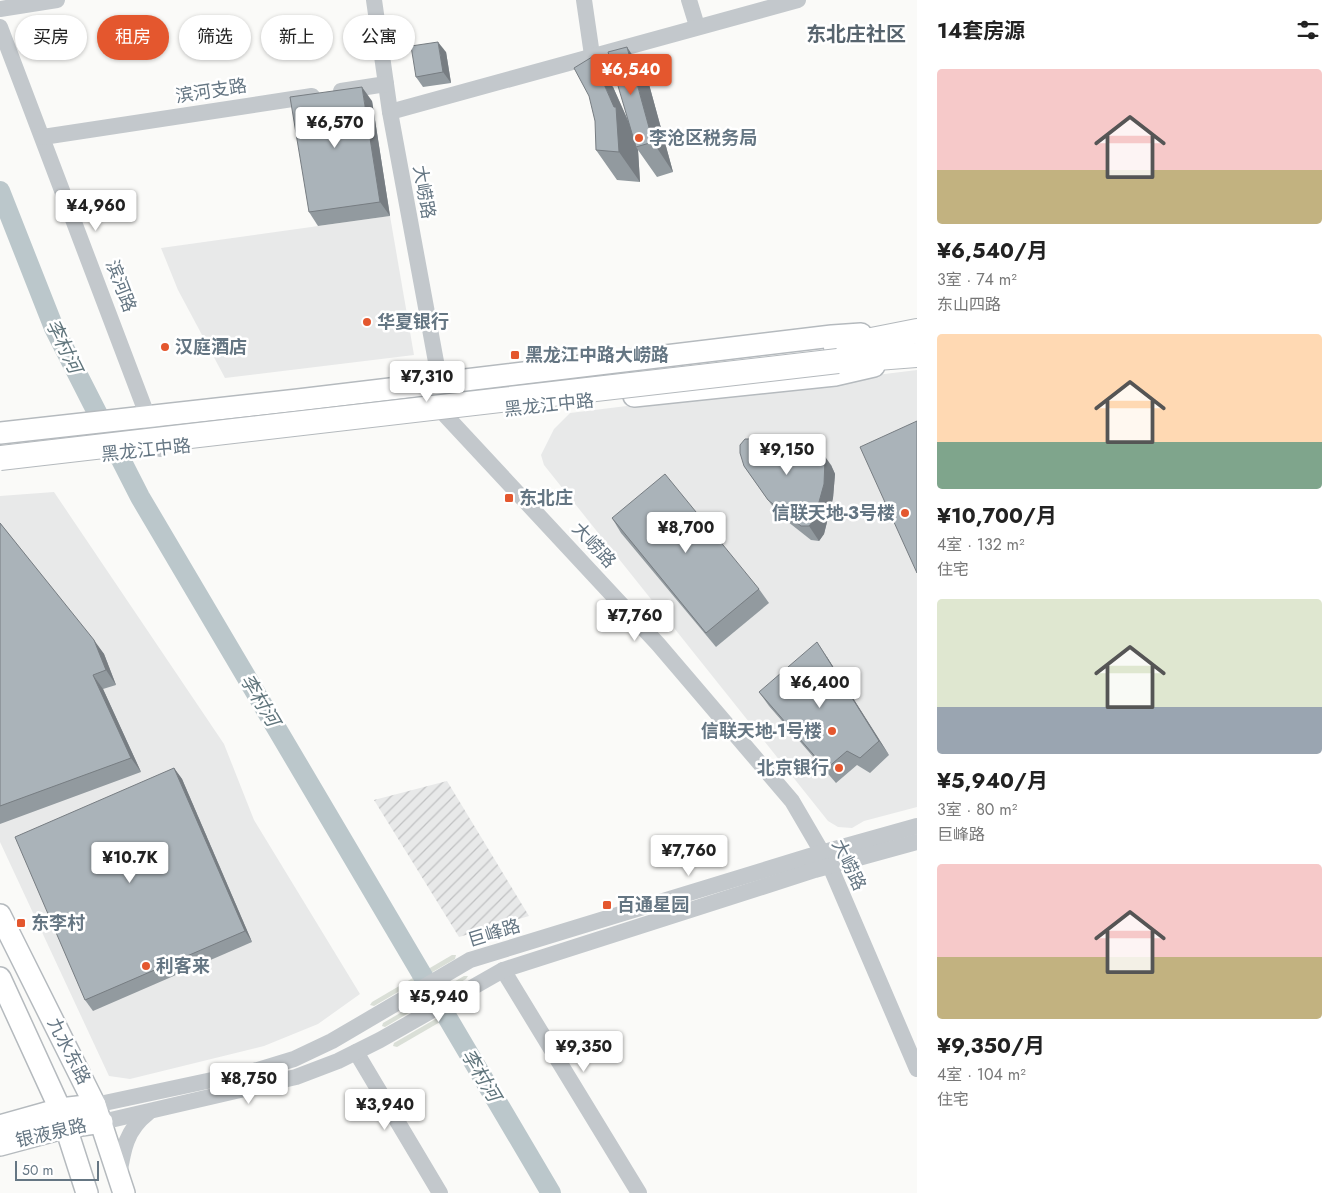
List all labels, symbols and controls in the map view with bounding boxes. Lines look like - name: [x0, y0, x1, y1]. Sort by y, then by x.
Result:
- chip: 买房: [15, 15, 87, 60]
- chip: 租房: [97, 15, 169, 60]
- chip: 筛选: [179, 15, 251, 60]
- chip: 新上: [261, 15, 333, 60]
- chip: 公寓: [343, 15, 415, 60]
- text: 14套房源: [937, 16, 1025, 46]
- icon: filters: [1294, 16, 1322, 44]
- district label: 东北庄社区: [806, 20, 906, 49]
- pin: ¥6,540: [590, 54, 672, 96]
- text: ¥6,540: [602, 58, 660, 81]
- street label: 滨河支路: [173, 73, 249, 109]
- icon: home: [1085, 102, 1175, 192]
- pin: ¥6,570: [294, 106, 376, 149]
- text: ¥6,570: [306, 111, 364, 134]
- place label: 李沧区税务局: [649, 125, 757, 151]
- marker: 李沧区税务局: [633, 132, 645, 144]
- street label: 大崂路: [407, 163, 441, 221]
- pin: ¥4,960: [55, 190, 137, 232]
- text: ¥4,960: [66, 194, 126, 217]
- text: ¥6,540/月: [937, 236, 1048, 266]
- street label: 滨河路: [99, 256, 143, 316]
- text: 3室 · 74 m²: [937, 268, 1017, 291]
- text: 东山四路: [937, 293, 1001, 316]
- place label: 华夏银行: [377, 309, 449, 335]
- water label: 李村河: [39, 314, 90, 381]
- marker: 华夏银行: [361, 316, 373, 328]
- place label: 汉庭酒店: [175, 334, 247, 360]
- marker: 汉庭酒店: [159, 341, 171, 353]
- place label: 黑龙江中路大崂路: [525, 342, 669, 368]
- marker: 黑龙江中路大崂路: [509, 349, 521, 361]
- pin: ¥7,310: [386, 360, 468, 403]
- text: ¥7,310: [401, 365, 453, 388]
- icon: home: [1085, 367, 1175, 457]
- street label: 黑龙江中路: [503, 387, 595, 423]
- street label: 黑龙江中路: [100, 432, 192, 468]
- pin: ¥9,150: [746, 434, 828, 476]
- text: ¥9,150: [760, 438, 814, 461]
- place label: 东北庄: [519, 485, 573, 511]
- marker: 东北庄: [503, 492, 515, 504]
- place label: 信联天地-3号楼: [772, 500, 895, 526]
- text: ¥10,700/月: [937, 501, 1057, 531]
- marker: 信联天地-3号楼: [899, 507, 911, 519]
- pin: ¥8,700: [645, 512, 727, 554]
- street label: 大崂路: [566, 516, 622, 574]
- text: ¥8,700: [658, 516, 714, 539]
- text: 4室 · 132 m²: [937, 533, 1025, 556]
- text: 住宅: [937, 558, 969, 581]
- pin: ¥7,760: [594, 600, 676, 642]
- text: ¥7,760: [608, 604, 662, 627]
- icon: home: [1085, 632, 1175, 722]
- pin: ¥6,400: [779, 666, 861, 709]
- water label: 李村河: [234, 669, 288, 735]
- text: ¥6,400: [791, 671, 849, 694]
- place label: 信联天地-1号楼: [701, 718, 822, 744]
- marker: 信联天地-1号楼: [826, 725, 838, 737]
- place label: 北京银行: [757, 755, 829, 781]
- marker: 北京银行: [833, 762, 845, 774]
- text: ¥5,940/月: [937, 766, 1048, 796]
- text: 3室 · 80 m²: [937, 798, 1017, 821]
- text: 巨峰路: [937, 823, 985, 846]
- pin: ¥7,760: [648, 834, 730, 877]
- street label: 大崂路: [825, 835, 873, 895]
- text: ¥7,760: [662, 839, 716, 862]
- pin: ¥10.7K: [89, 842, 171, 884]
- text: ¥10.7K: [102, 846, 158, 869]
- place label: 百通星园: [617, 892, 689, 918]
- icon: home: [1085, 897, 1175, 987]
- marker: 百通星园: [601, 899, 613, 911]
- place label: 东李村: [31, 910, 85, 936]
- street label: 巨峰路: [464, 913, 524, 953]
- marker: 东李村: [15, 917, 27, 929]
- place label: 利客来: [156, 953, 210, 979]
- marker: 利客来: [140, 960, 152, 972]
- pin: ¥5,940: [398, 980, 480, 1023]
- text: ¥5,940: [410, 985, 468, 1008]
- street label: 九水东路: [41, 1013, 97, 1089]
- pin: ¥9,350: [543, 1030, 625, 1073]
- text: ¥9,350/月: [937, 1031, 1045, 1061]
- text: ¥9,350: [556, 1035, 612, 1058]
- water label: 李村河: [455, 1044, 509, 1110]
- pin: ¥8,750: [208, 1062, 290, 1105]
- text: 4室 · 104 m²: [937, 1063, 1026, 1086]
- text: ¥8,750: [221, 1067, 277, 1090]
- pin: ¥3,940: [344, 1088, 426, 1131]
- text: 住宅: [937, 1088, 969, 1111]
- text: ¥3,940: [356, 1093, 414, 1116]
- street label: 银液泉路: [13, 1112, 89, 1154]
- scale bar: [15, 1158, 99, 1181]
- text: 50 m: [22, 1160, 53, 1180]

